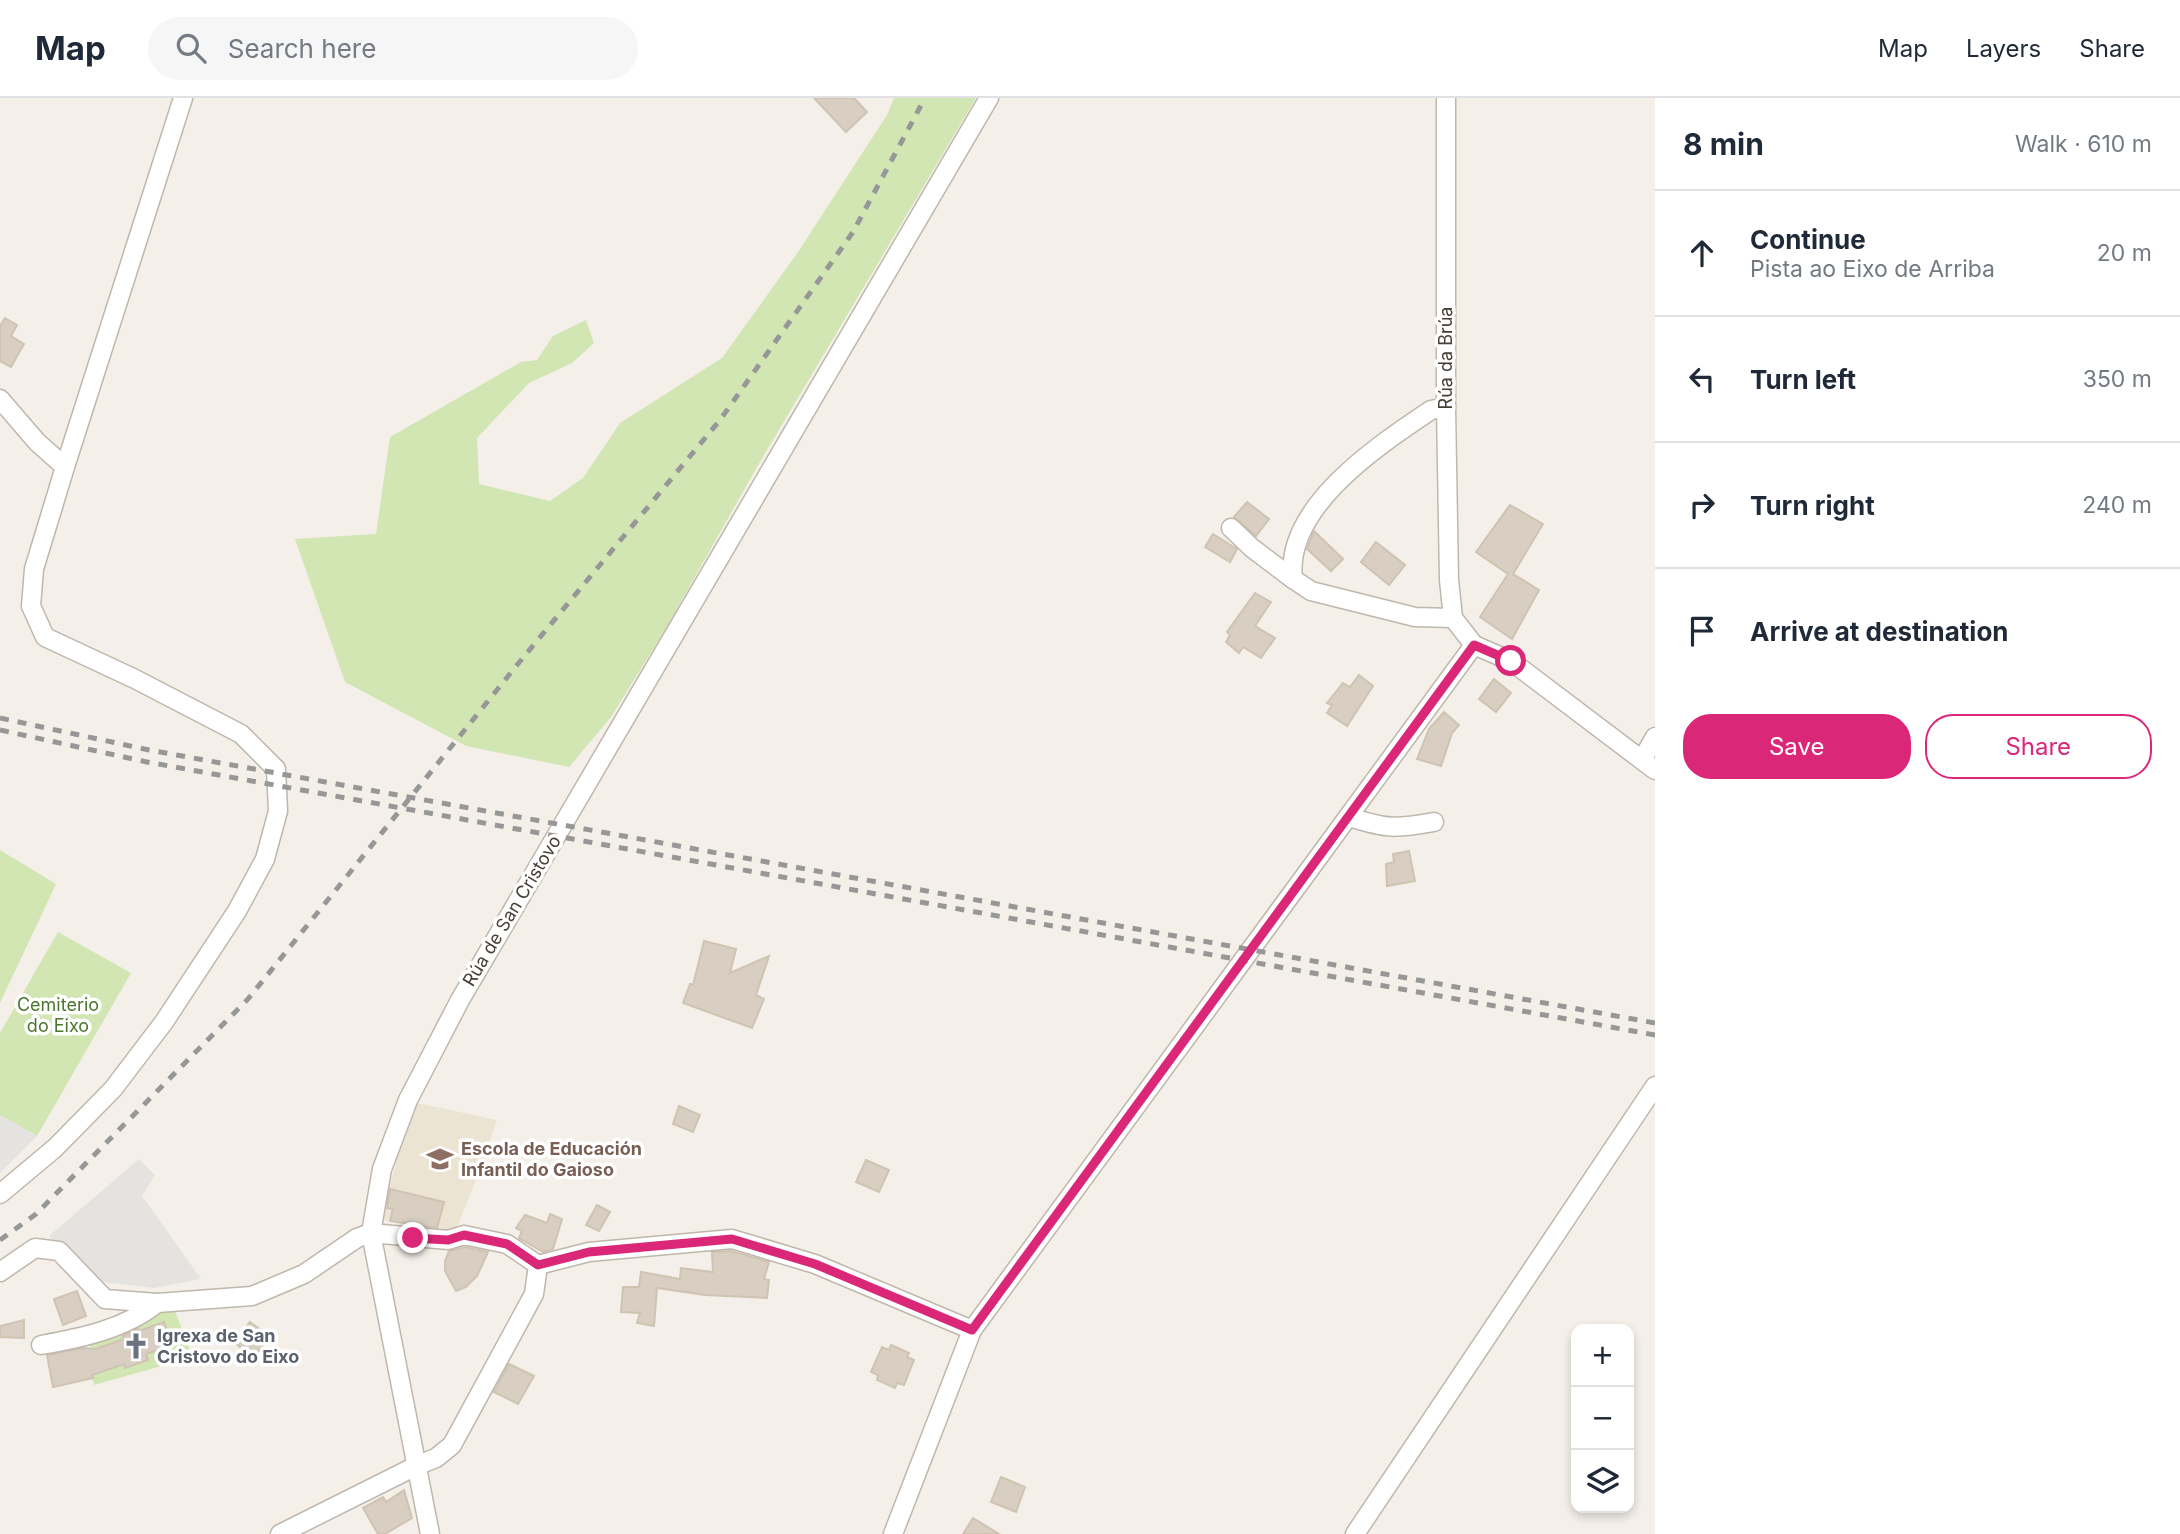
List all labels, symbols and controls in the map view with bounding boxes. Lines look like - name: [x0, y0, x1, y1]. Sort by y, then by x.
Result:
- search box: [148, 17, 638, 80]
- text: Map: [35, 28, 106, 68]
- icon: search: [172, 29, 210, 67]
- text: Search here: [228, 33, 376, 64]
- text: Map: [1878, 34, 1928, 63]
- text: Layers: [1966, 34, 2041, 63]
- text: Share: [2079, 34, 2145, 63]
- text: 8 min: [1683, 126, 1764, 162]
- text: Walk · 610 m: [2015, 130, 2152, 158]
- text: Continue: [1750, 224, 1866, 255]
- icon: ahead: [1683, 234, 1721, 272]
- text: 20 m: [2097, 239, 2152, 267]
- text: Pista ao Eixo de Arriba: [1750, 255, 1995, 283]
- street label: Rúa da Brúa: [1435, 307, 1456, 409]
- icon: left: [1683, 360, 1721, 398]
- text: Turn left: [1750, 364, 1856, 395]
- text: 350 m: [2083, 365, 2152, 393]
- icon: right: [1683, 486, 1721, 524]
- text: Turn right: [1750, 490, 1875, 521]
- text: 240 m: [2082, 491, 2152, 519]
- icon: arrive: [1683, 612, 1721, 650]
- text: Arrive at destination: [1750, 616, 2009, 647]
- route start: [1495, 645, 1526, 676]
- button: Save: [1683, 714, 1911, 779]
- button: Share: [1925, 714, 2152, 779]
- street label: Rúa de San Cristovo: [458, 832, 565, 990]
- park label: Cemiterio do Eixo: [17, 994, 99, 1036]
- place label: Escola de Educación Infantil do Gaioso: [461, 1138, 642, 1180]
- school or university icon: Escola de Educación Infantil do Gaioso: [425, 1144, 455, 1174]
- route end: [397, 1222, 428, 1253]
- map controls: [1571, 1324, 1634, 1513]
- button: +: [1571, 1324, 1634, 1387]
- place label: Igrexa de San Cristovo do Eixo: [157, 1325, 299, 1367]
- church icon: Igrexa de San Cristovo do Eixo: [121, 1331, 151, 1361]
- button: −: [1571, 1387, 1634, 1450]
- button: layers: [1571, 1450, 1634, 1513]

